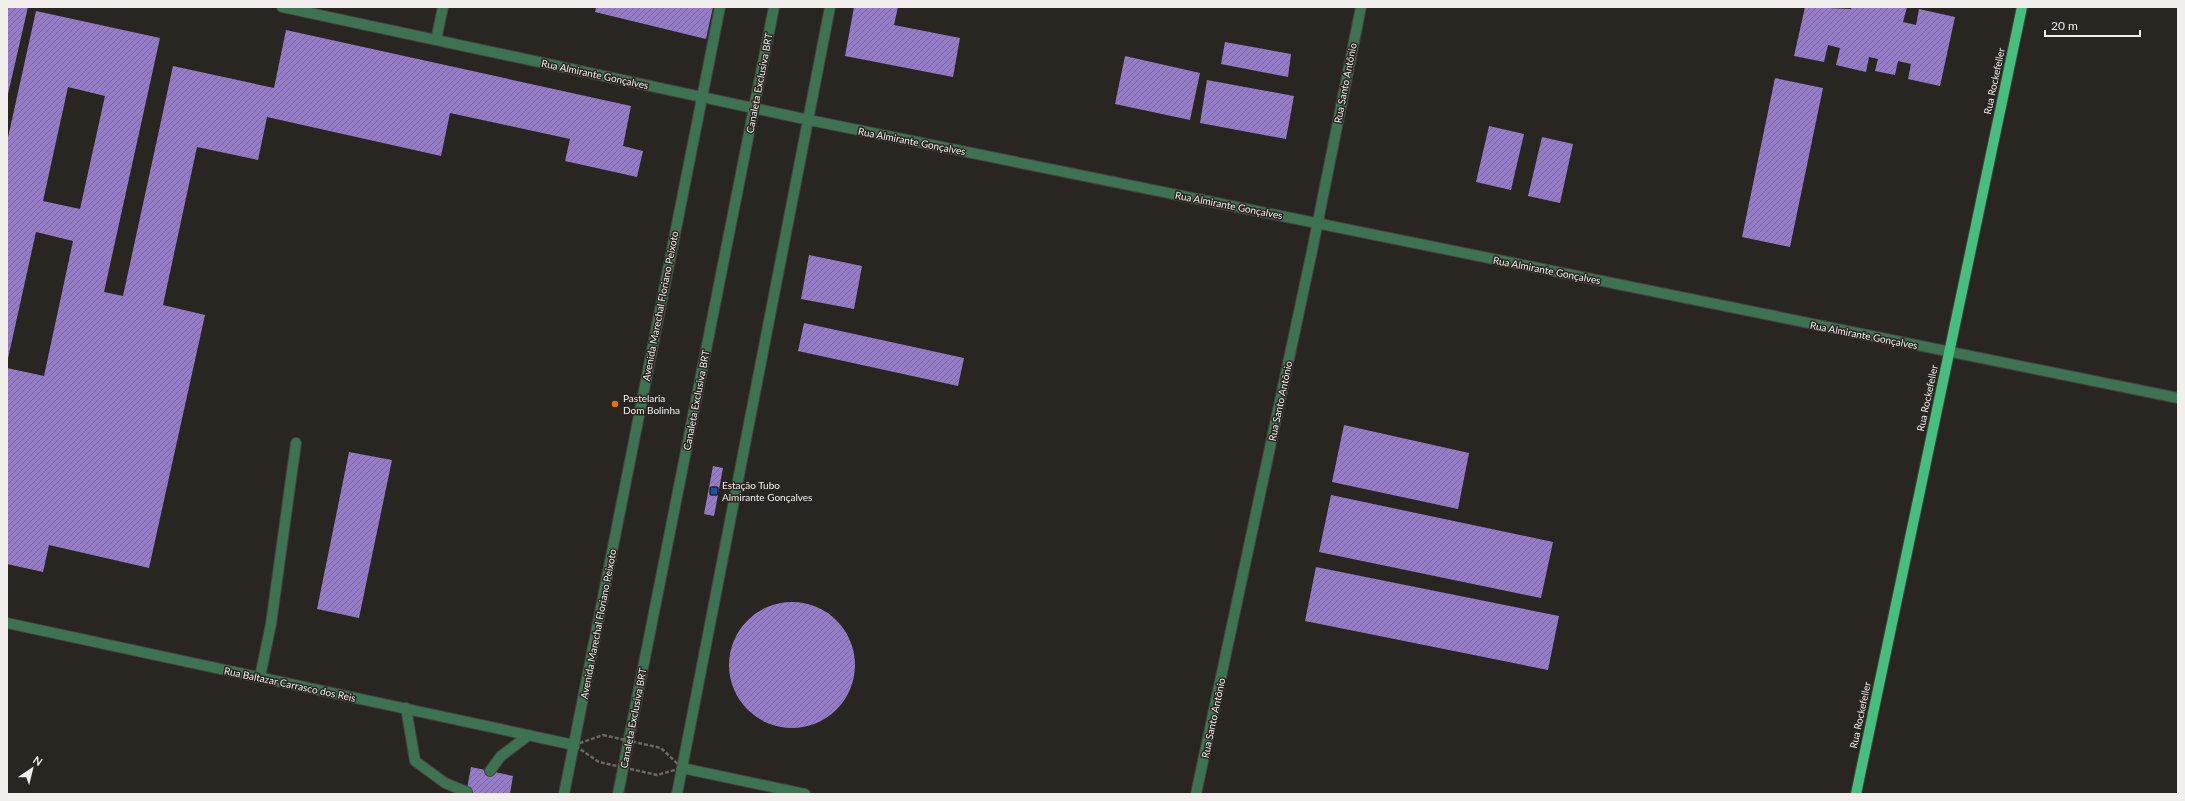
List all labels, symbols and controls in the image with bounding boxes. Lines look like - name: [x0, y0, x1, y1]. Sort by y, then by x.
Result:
- scale bar: [2045, 12, 2140, 38]
- text: 20 m: [2051, 18, 2078, 33]
- street label: Canaleta Exclusiva BRT: [743, 32, 775, 134]
- street label: Rua Santo Antônio: [1331, 41, 1359, 124]
- street label: Rua Rockefeller: [1981, 46, 2007, 115]
- street label: Rua Almirante Gonçalves: [540, 57, 650, 91]
- street label: Rua Almirante Gonçalves: [857, 125, 967, 157]
- street label: Rua Almirante Gonçalves: [1174, 189, 1284, 221]
- street label: Avenida Marechal Floriano Peixoto: [640, 230, 680, 382]
- street label: Rua Almirante Gonçalves: [1492, 254, 1602, 286]
- street label: Rua Almirante Gonçalves: [1809, 319, 1919, 351]
- street label: Canaleta Exclusiva BRT: [680, 349, 712, 451]
- street label: Rua Santo Antônio: [1266, 360, 1294, 442]
- street label: Rua Rockefeller: [1914, 363, 1940, 432]
- place label: Pastelaria Dom Bolinha: [623, 392, 680, 416]
- marker: Pastelaria Dom Bolinha: [610, 399, 620, 409]
- place label: Estação Tubo Almirante Gonçalves: [722, 479, 812, 503]
- marker: Estação Tubo Almirante Gonçalves: [709, 486, 719, 496]
- street label: Avenida Marechal Floriano Peixoto: [578, 548, 618, 700]
- street label: Rua Baltazar Carrasco dos Reis: [223, 664, 357, 704]
- street label: Canaleta Exclusiva BRT: [617, 667, 649, 769]
- street label: Rua Santo Antônio: [1199, 677, 1227, 759]
- street label: Rua Rockefeller: [1847, 680, 1873, 749]
- north arrow: [12, 749, 52, 789]
- text: N: [31, 753, 45, 768]

